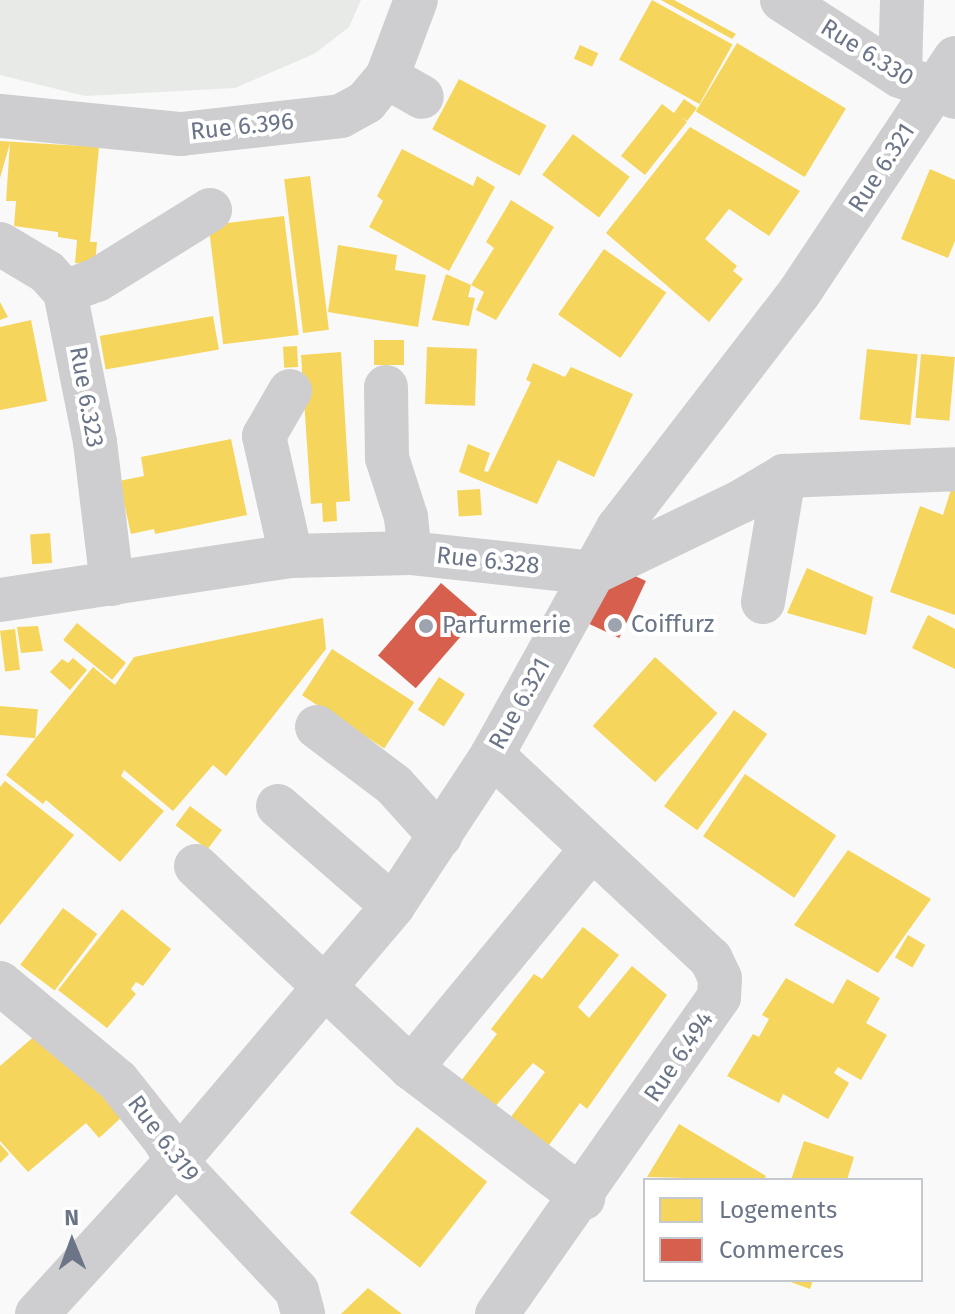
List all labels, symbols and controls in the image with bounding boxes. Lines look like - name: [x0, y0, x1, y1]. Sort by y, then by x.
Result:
- street label: Rue 6.330: [815, 13, 919, 93]
- street label: Rue 6.396: [189, 107, 295, 147]
- street label: Rue 6.321: [843, 118, 921, 218]
- street label: Rue 6.323: [63, 344, 109, 450]
- street label: Rue 6.328: [435, 541, 541, 581]
- place label: Coiffurz: [631, 611, 714, 639]
- place label: Parfurmerie: [442, 612, 571, 640]
- marker: Coiffurz: [606, 616, 624, 634]
- marker: Parfurmerie: [417, 617, 435, 635]
- street label: Rue 6.321: [483, 653, 557, 755]
- street label: Rue 6.494: [638, 1006, 720, 1108]
- street label: Rue 6.319: [121, 1090, 205, 1188]
- legend: [643, 1178, 923, 1282]
- text: Logements: [719, 1196, 837, 1224]
- north arrow: [32, 1202, 112, 1282]
- text: N: [64, 1204, 79, 1231]
- text: Commerces: [719, 1236, 844, 1264]

